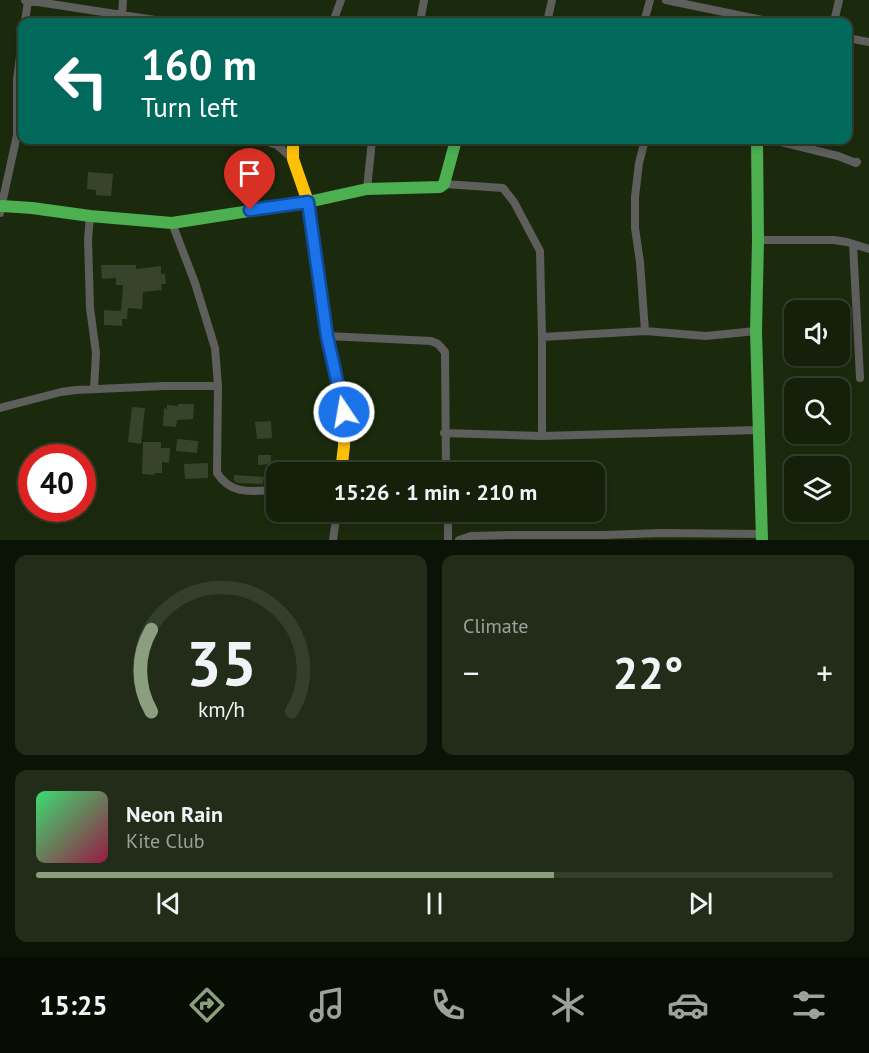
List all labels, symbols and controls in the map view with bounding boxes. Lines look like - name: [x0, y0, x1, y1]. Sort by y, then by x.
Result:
- text: 160 m: [141, 37, 257, 92]
- icon: left: [42, 42, 120, 120]
- text: Turn left: [141, 90, 238, 124]
- pin: [224, 148, 275, 210]
- icon: arrive: [233, 157, 266, 190]
- map controls: [784, 300, 850, 522]
- button: sound: [784, 300, 850, 366]
- button: search: [784, 378, 850, 444]
- position arrow: [312, 380, 376, 444]
- speed limit sign: 40: [18, 444, 96, 522]
- button: layers: [784, 456, 850, 522]
- text: 15:26 · 1 min · 210 m: [334, 478, 537, 506]
- text: Climate: [463, 613, 529, 639]
- text: 35: [186, 622, 256, 703]
- text: 22°: [613, 643, 683, 701]
- text: −: [463, 651, 480, 694]
- text: +: [816, 651, 833, 694]
- text: km/h: [197, 695, 244, 723]
- text: Neon Rain: [126, 800, 223, 828]
- text: Kite Club: [126, 828, 204, 854]
- icon: previous: [152, 887, 185, 920]
- icon: pause: [418, 887, 451, 920]
- icon: next: [684, 887, 717, 920]
- icon: directions: [186, 984, 228, 1026]
- icon: music: [306, 984, 348, 1026]
- icon: phone: [427, 984, 469, 1026]
- icon: climate: [547, 984, 589, 1026]
- icon: car: [667, 984, 709, 1026]
- icon: filters: [788, 984, 830, 1026]
- text: 15:25: [39, 988, 108, 1022]

